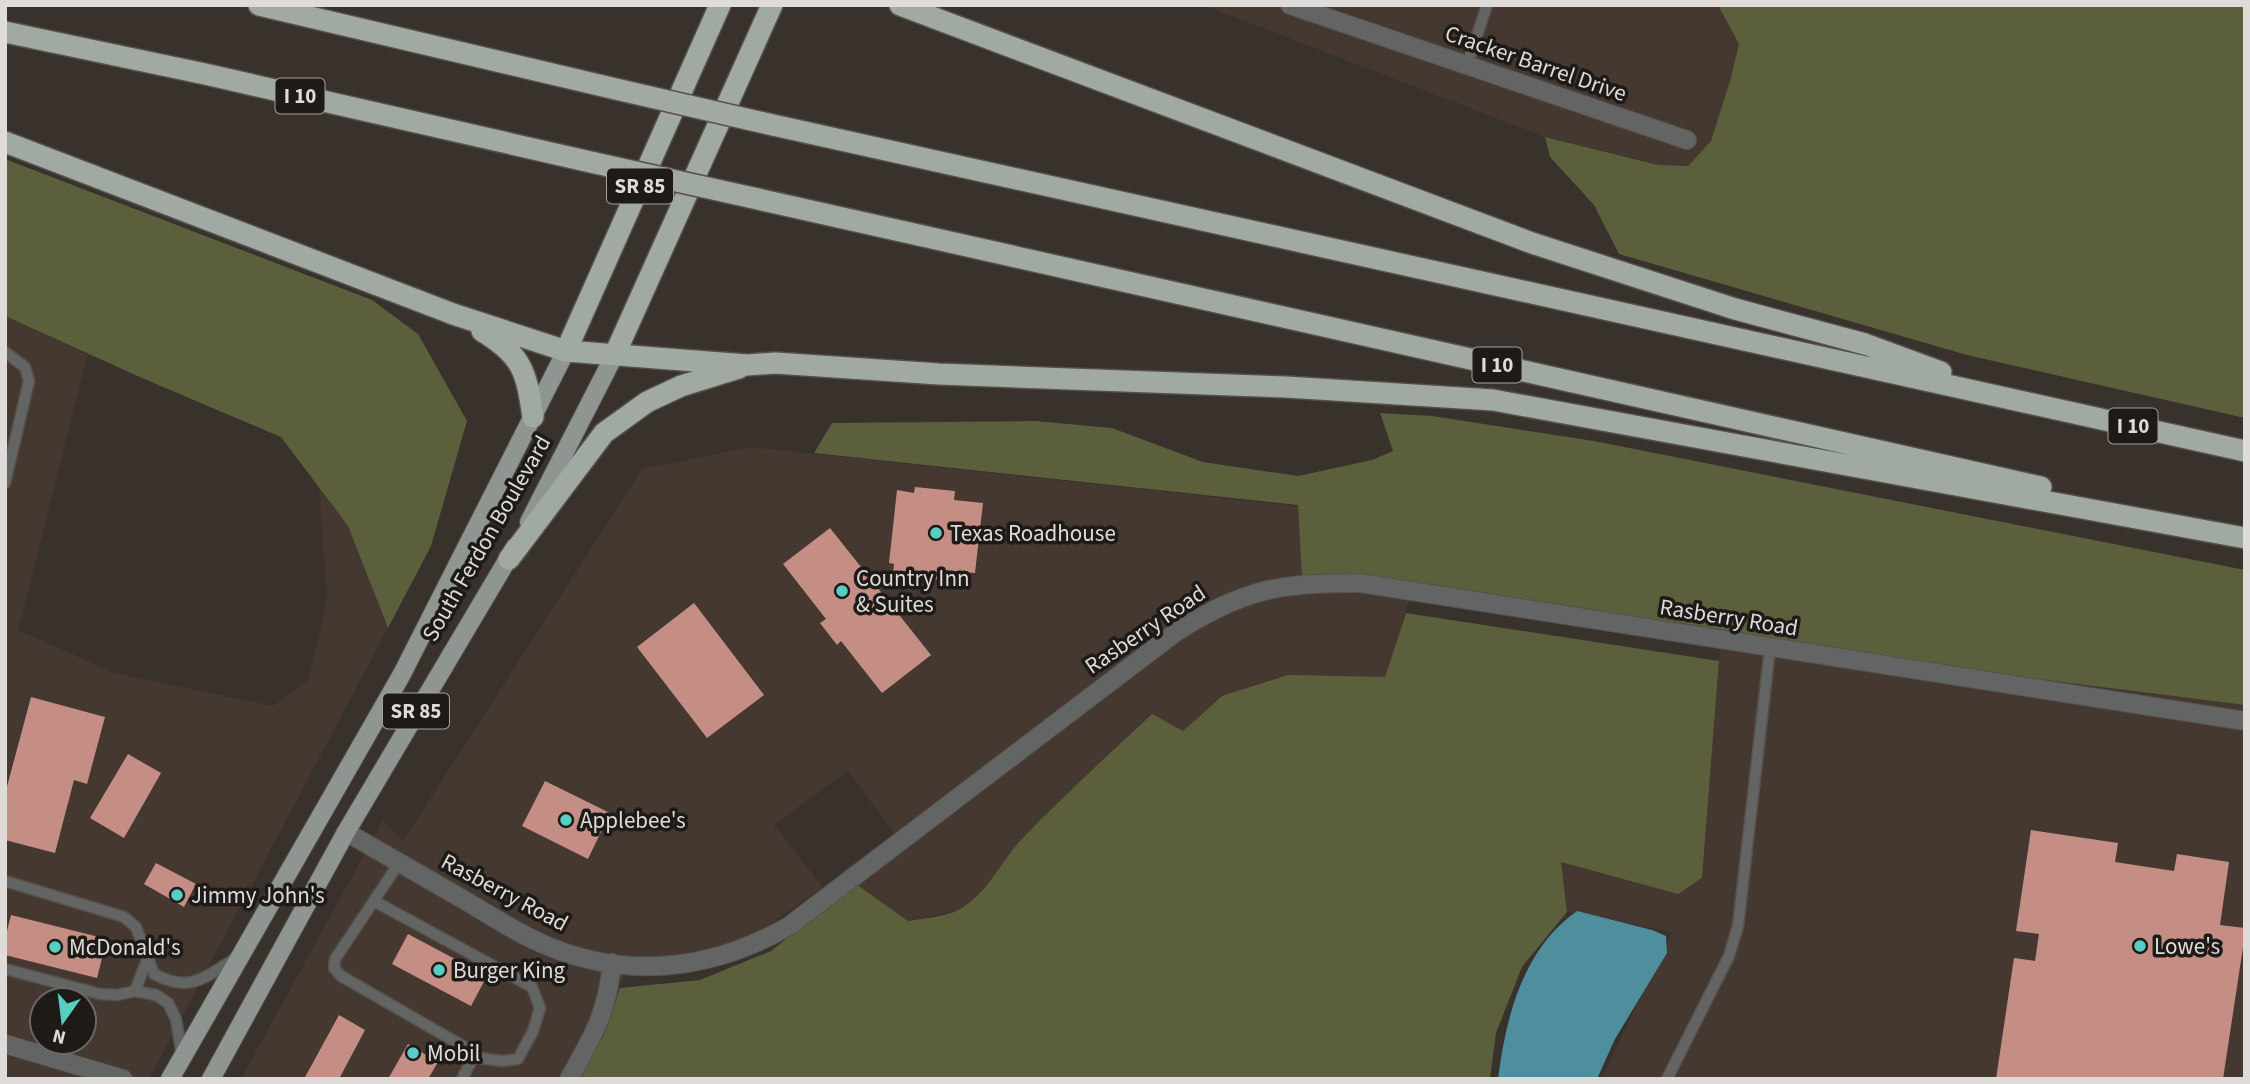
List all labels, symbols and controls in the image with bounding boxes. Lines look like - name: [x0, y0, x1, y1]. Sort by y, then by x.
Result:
- street label: Cracker Barrel Drive: [1441, 17, 1631, 110]
- road number: I 10: [276, 78, 324, 114]
- road number: SR 85: [607, 168, 673, 204]
- road number: I 10: [1472, 348, 1522, 382]
- road number: I 10: [2108, 408, 2158, 444]
- street label: South Ferdon Boulevard: [414, 429, 559, 647]
- place label: Texas Roadhouse: [950, 517, 1116, 550]
- marker: Texas Roadhouse: [928, 525, 944, 541]
- place label: Country Inn & Suites: [856, 562, 970, 621]
- street label: Rasberry Road: [1078, 577, 1212, 682]
- marker: Country Inn & Suites: [834, 583, 850, 599]
- street label: Rasberry Road: [1657, 590, 1800, 645]
- road number: SR 85: [383, 694, 449, 728]
- place label: Applebee's: [580, 804, 686, 837]
- marker: Applebee's: [558, 812, 574, 828]
- street label: Rasberry Road: [435, 845, 574, 940]
- place label: Jimmy John's: [191, 879, 325, 912]
- marker: Jimmy John's: [169, 887, 185, 903]
- place label: Lowe's: [2154, 930, 2220, 963]
- place label: McDonald's: [69, 931, 181, 964]
- marker: Lowe's: [2132, 938, 2148, 954]
- marker: McDonald's: [47, 939, 63, 955]
- place label: Burger King: [453, 954, 566, 987]
- marker: Burger King: [431, 962, 447, 978]
- north arrow: [28, 986, 98, 1056]
- text: N: [50, 1021, 69, 1051]
- place label: Mobil: [427, 1037, 480, 1070]
- marker: Mobil: [405, 1045, 421, 1061]

